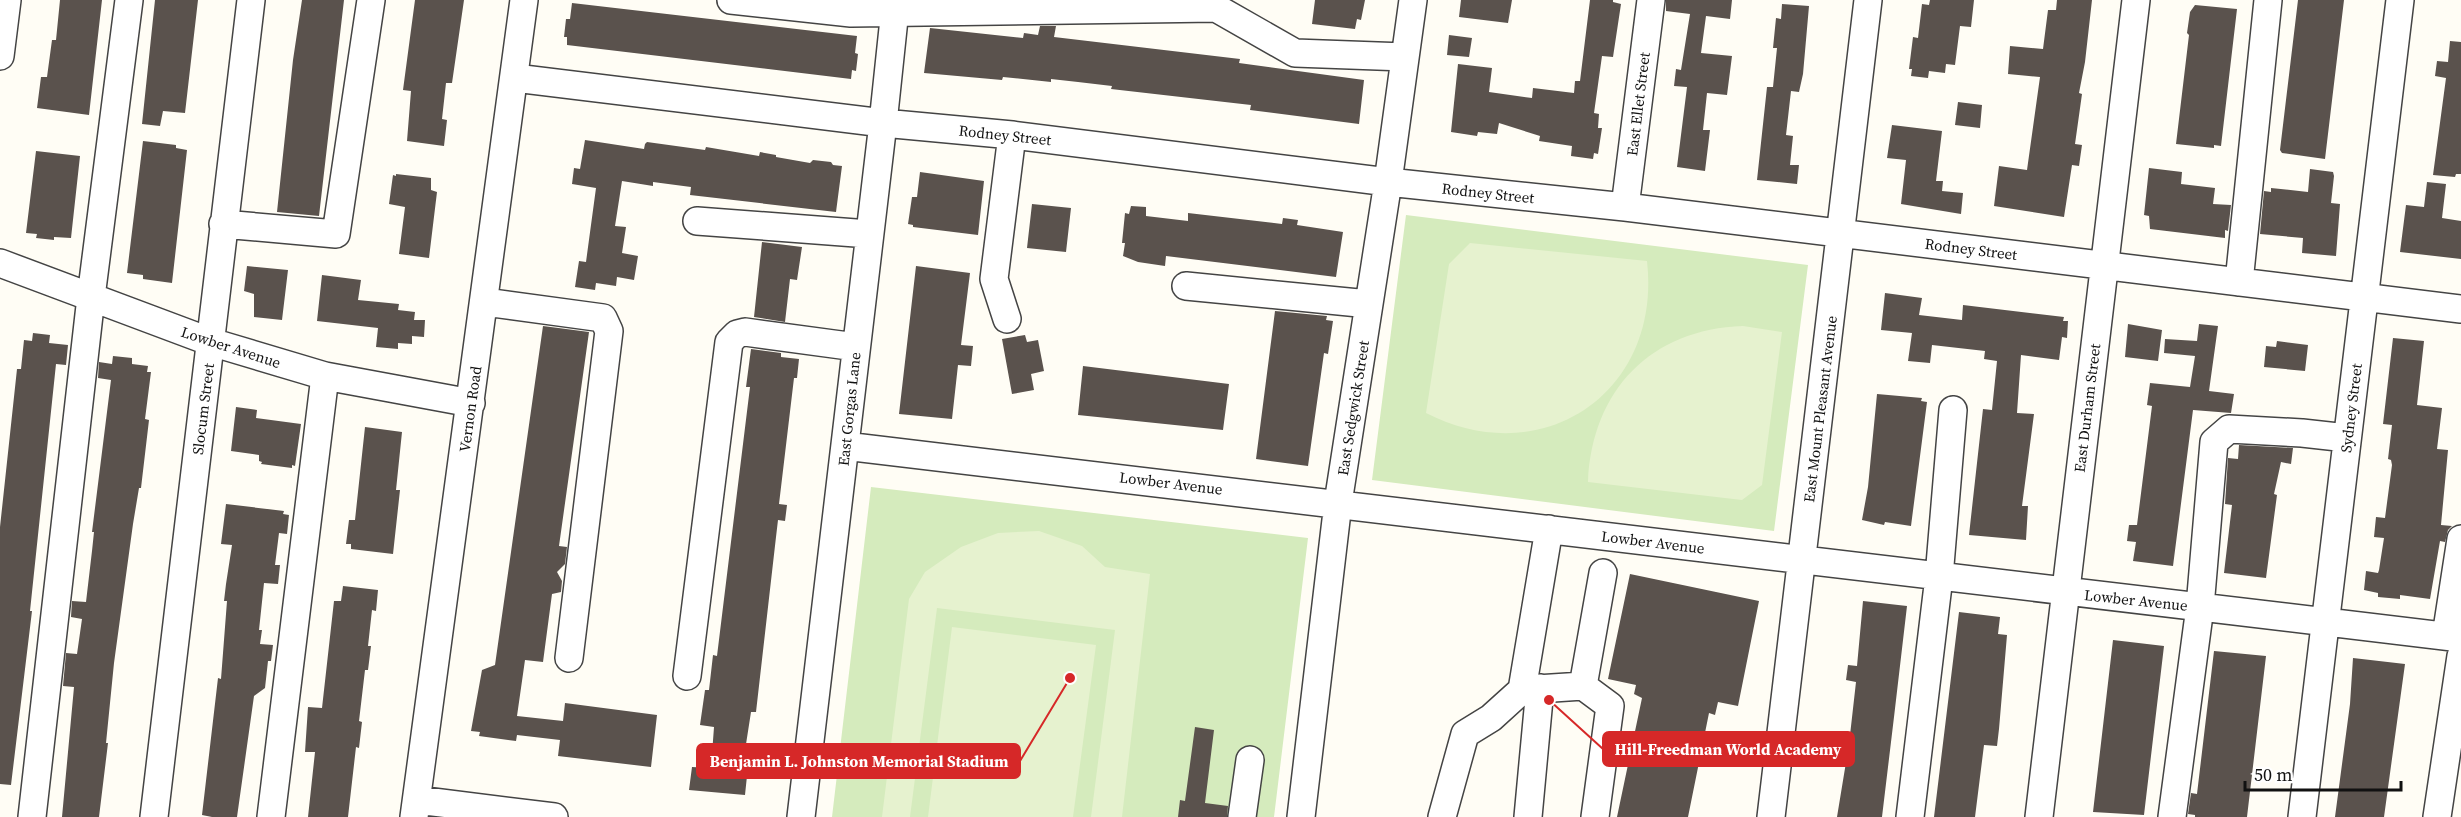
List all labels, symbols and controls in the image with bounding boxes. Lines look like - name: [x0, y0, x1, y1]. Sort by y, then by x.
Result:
- street label: East Ellet Street: [1621, 51, 1655, 157]
- street label: Rodney Street: [958, 120, 1052, 150]
- street label: Rodney Street: [1441, 178, 1535, 208]
- street label: Rodney Street: [1924, 233, 2019, 265]
- street label: East Mount Pleasant Avenue: [1798, 314, 1842, 504]
- street label: Lowber Avenue: [178, 321, 284, 373]
- street label: East Sedgwick Street: [1332, 339, 1374, 477]
- street label: East Durham Street: [2069, 342, 2105, 474]
- street label: East Gorgas Lane: [833, 351, 865, 467]
- street label: Slocum Street: [187, 362, 219, 456]
- street label: Sydney Street: [2335, 362, 2367, 454]
- street label: Vernon Road: [454, 364, 487, 454]
- street label: Lowber Avenue: [1118, 466, 1224, 500]
- street label: Lowber Avenue: [1600, 525, 1706, 559]
- street label: Lowber Avenue: [2083, 584, 2189, 616]
- callout: Hill-Freedman World Academy: [1603, 732, 1854, 766]
- text: Hill-Freedman World Academy: [1615, 738, 1842, 760]
- callout: Benjamin L. Johnston Memorial Stadium: [697, 744, 1020, 778]
- text: Benjamin L. Johnston Memorial Stadium: [709, 750, 1009, 772]
- scale bar: [2245, 754, 2401, 792]
- text: 50 m: [2254, 762, 2292, 787]

